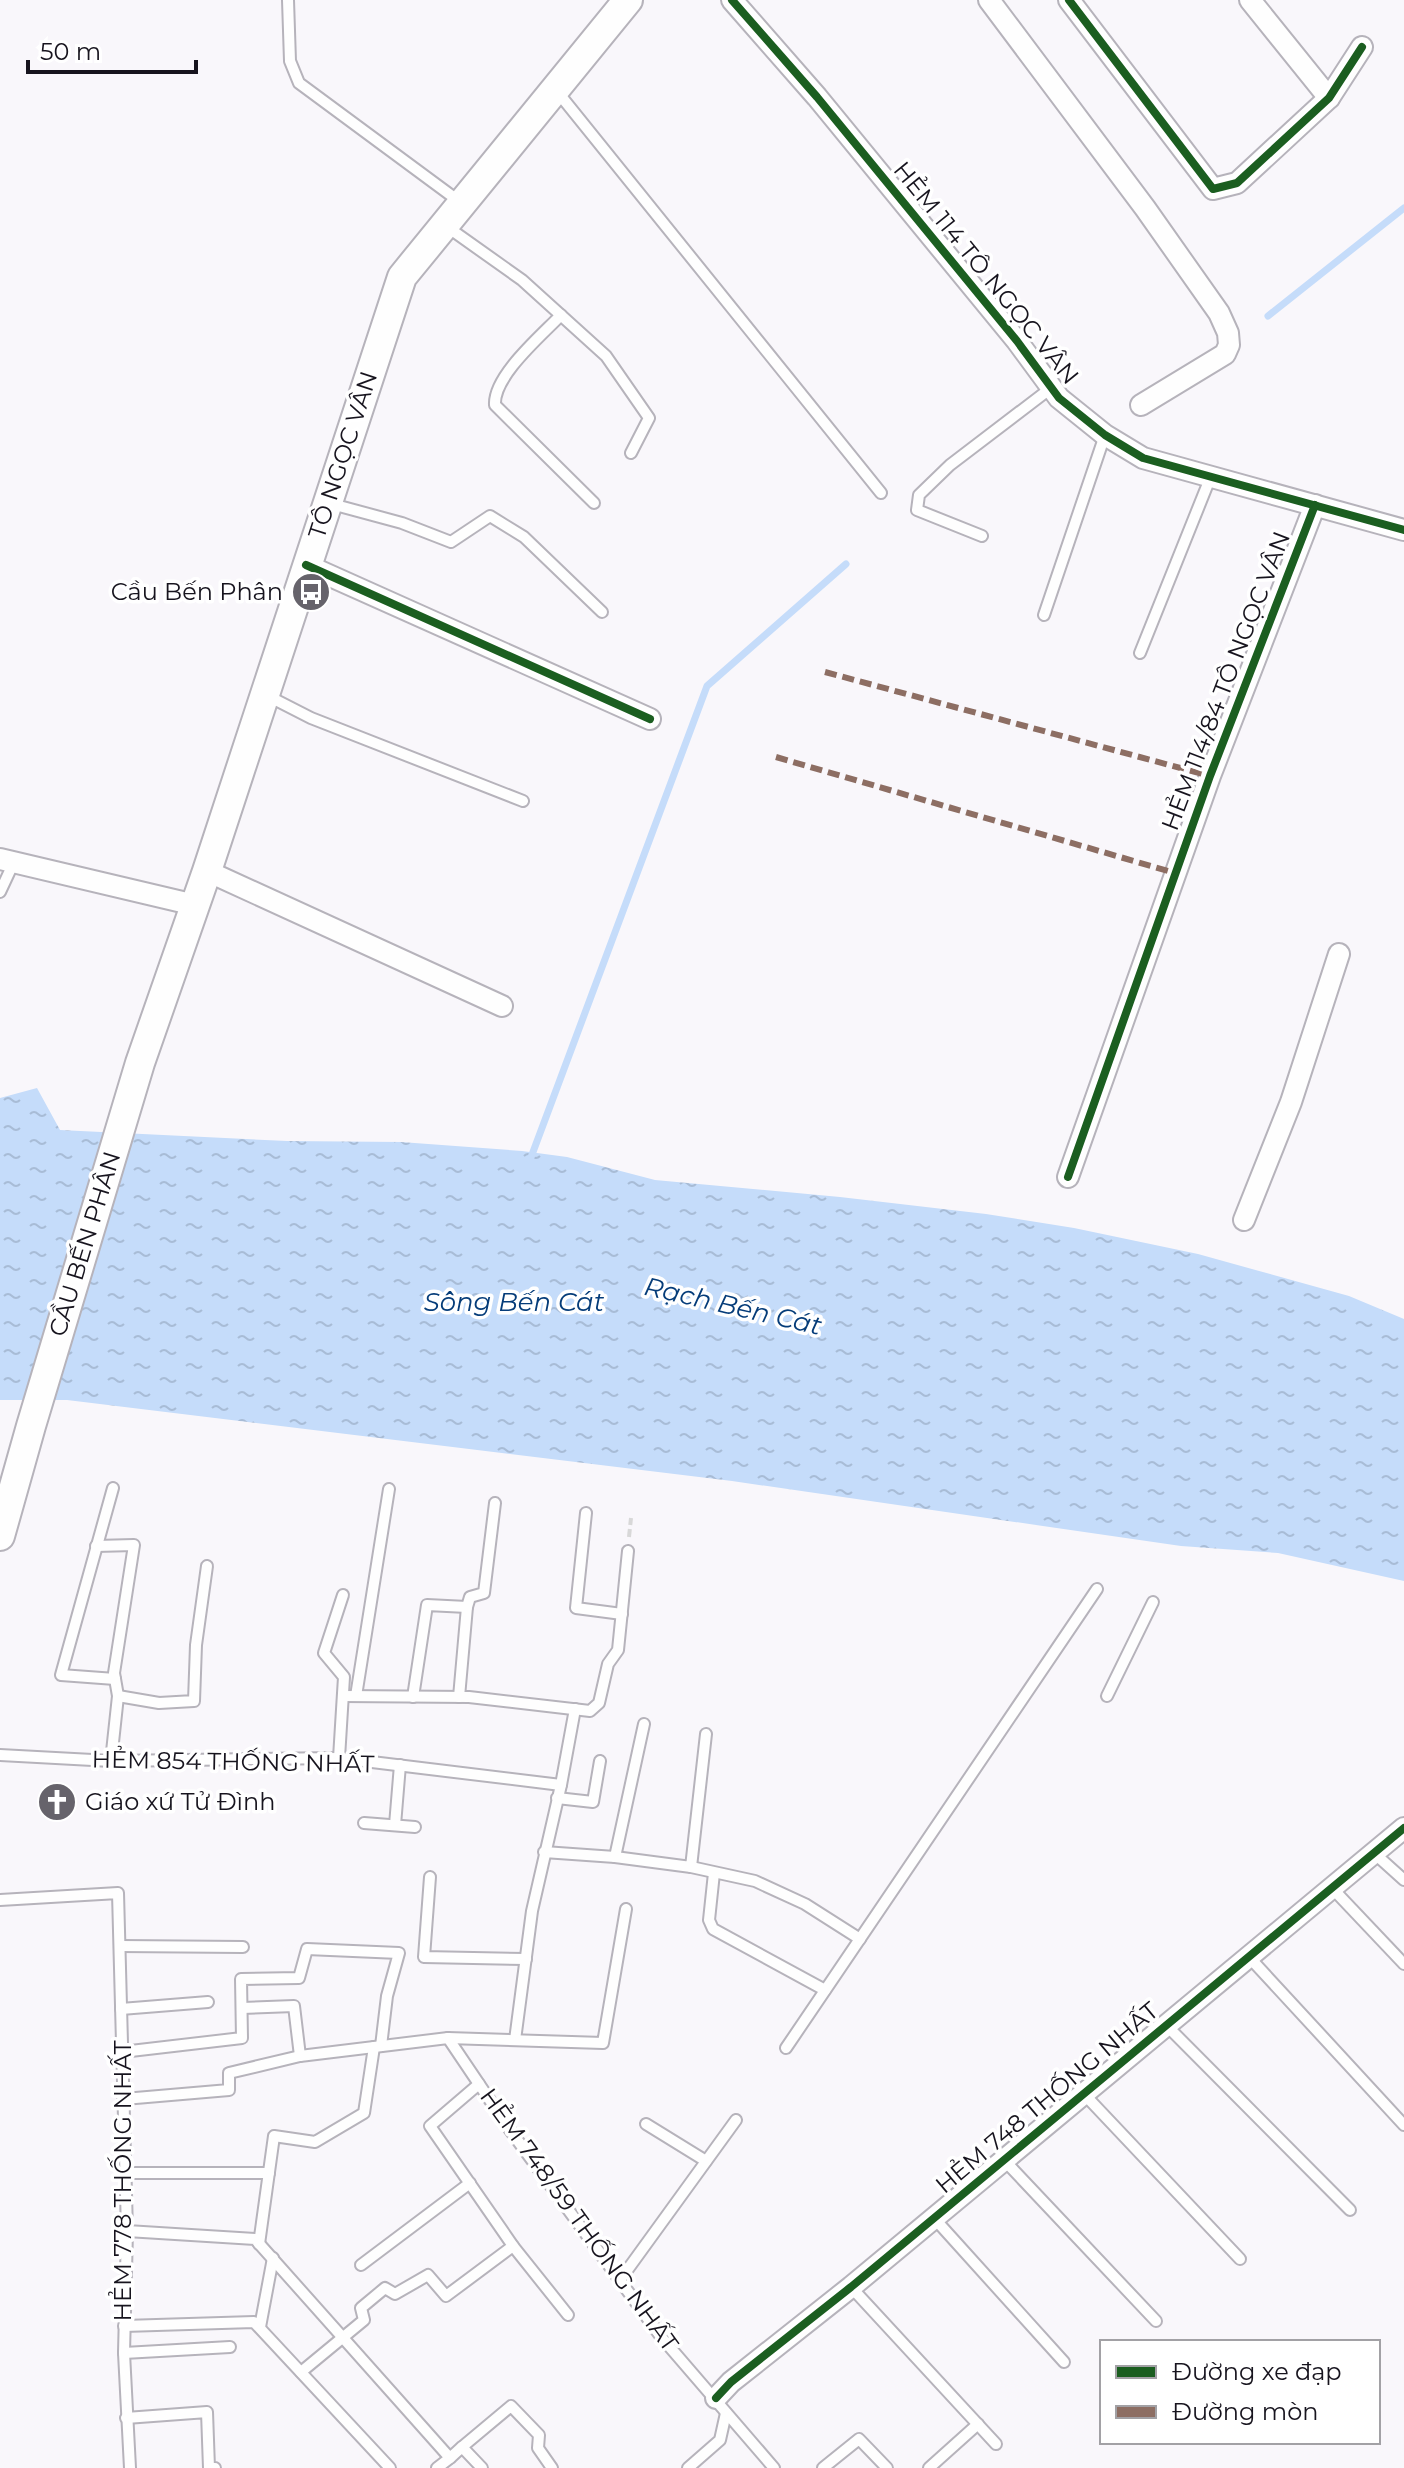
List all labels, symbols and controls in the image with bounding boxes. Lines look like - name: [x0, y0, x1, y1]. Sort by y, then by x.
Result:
- scale bar: [28, 24, 196, 74]
- text: 50 m: [40, 37, 101, 66]
- street label: HẺM 114 TÔ NGỌC VÂN: [888, 155, 1085, 390]
- street label: TÔ NGỌC VÂN: [302, 368, 383, 542]
- street label: HẺM 114/84 TÔ NGỌC VÂN: [1155, 527, 1296, 834]
- bus stop icon: Cầu Bến Phân: [290, 571, 332, 613]
- place label: Cầu Bến Phân: [111, 577, 283, 606]
- street label: CẦU BẾN PHÂN: [42, 1148, 126, 1340]
- water label: Rạch Bến Cát: [641, 1270, 825, 1342]
- water label: Sông Bến Cát: [424, 1286, 605, 1318]
- street label: HẺM 854 THỐNG NHẤT: [91, 1744, 375, 1778]
- church icon: Giáo xứ Tử Đình: [36, 1781, 78, 1823]
- place label: Giáo xứ Tử Đình: [85, 1787, 276, 1816]
- street label: HẺM 748 THỐNG NHẤT: [929, 1995, 1164, 2199]
- street label: HẺM 778 THỐNG NHẤT: [107, 2040, 137, 2322]
- street label: HẺM 748/59 THỐNG NHẤT: [474, 2082, 686, 2357]
- legend: [1100, 2340, 1380, 2444]
- text: Đường xe đạp: [1172, 2357, 1342, 2386]
- text: Đường mòn: [1172, 2397, 1318, 2426]

